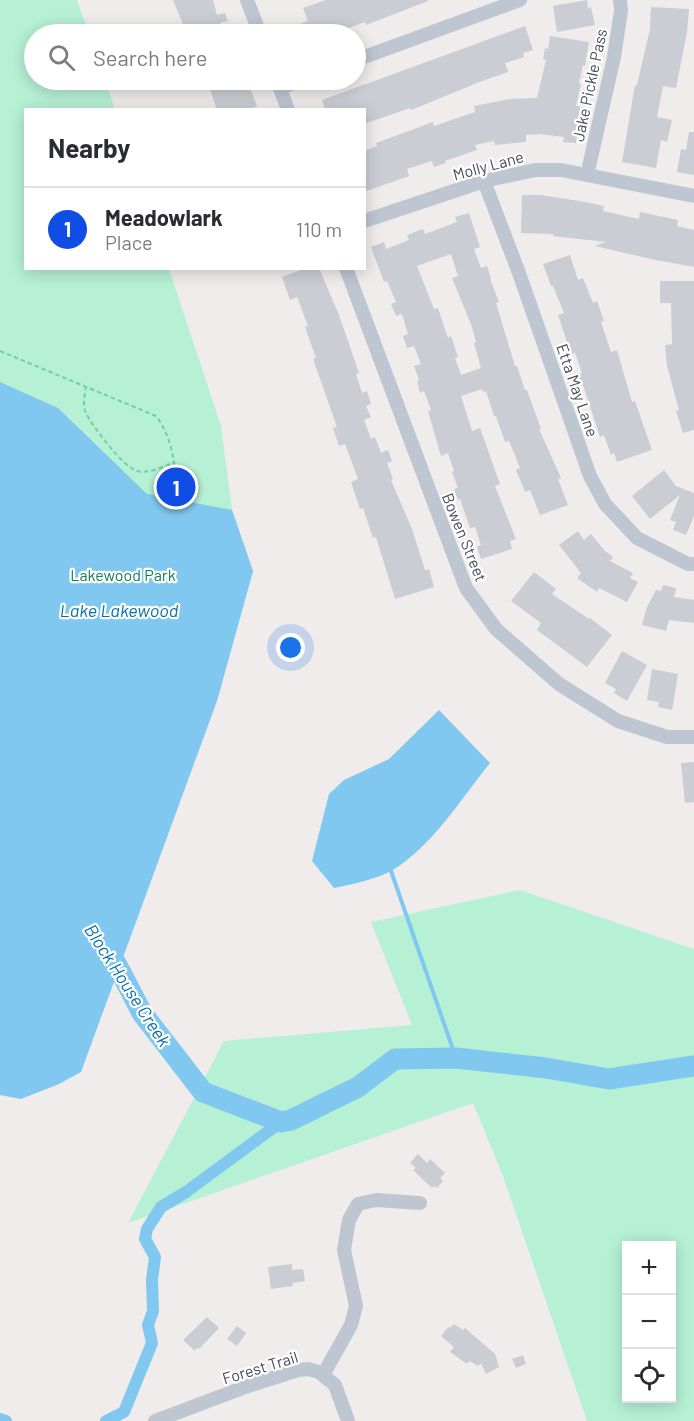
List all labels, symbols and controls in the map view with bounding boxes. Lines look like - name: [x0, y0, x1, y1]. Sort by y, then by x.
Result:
- search box: [24, 24, 366, 90]
- street label: Jake Pickle Pass: [568, 27, 610, 143]
- icon: search: [45, 41, 78, 74]
- text: Search here: [93, 44, 207, 70]
- text: Nearby: [48, 132, 130, 163]
- street label: Molly Lane: [451, 146, 525, 184]
- text: Meadowlark: [105, 204, 223, 230]
- text: 1: [64, 217, 71, 241]
- text: 110 m: [296, 217, 342, 241]
- text: Place: [105, 230, 153, 254]
- street label: Etta May Lane: [553, 341, 603, 439]
- pin: 1: [156, 464, 195, 510]
- street label: Bowen Street: [439, 490, 491, 584]
- park label: Lakewood Park: [70, 565, 176, 584]
- water label: Lake Lakewood: [60, 599, 179, 621]
- your location: [276, 633, 305, 662]
- water label: Block House Creek: [80, 920, 176, 1051]
- map controls: [622, 1241, 676, 1403]
- button: +: [622, 1241, 676, 1295]
- button: −: [622, 1295, 676, 1349]
- street label: Forest Trail: [220, 1347, 300, 1387]
- button: locate: [622, 1349, 676, 1403]

